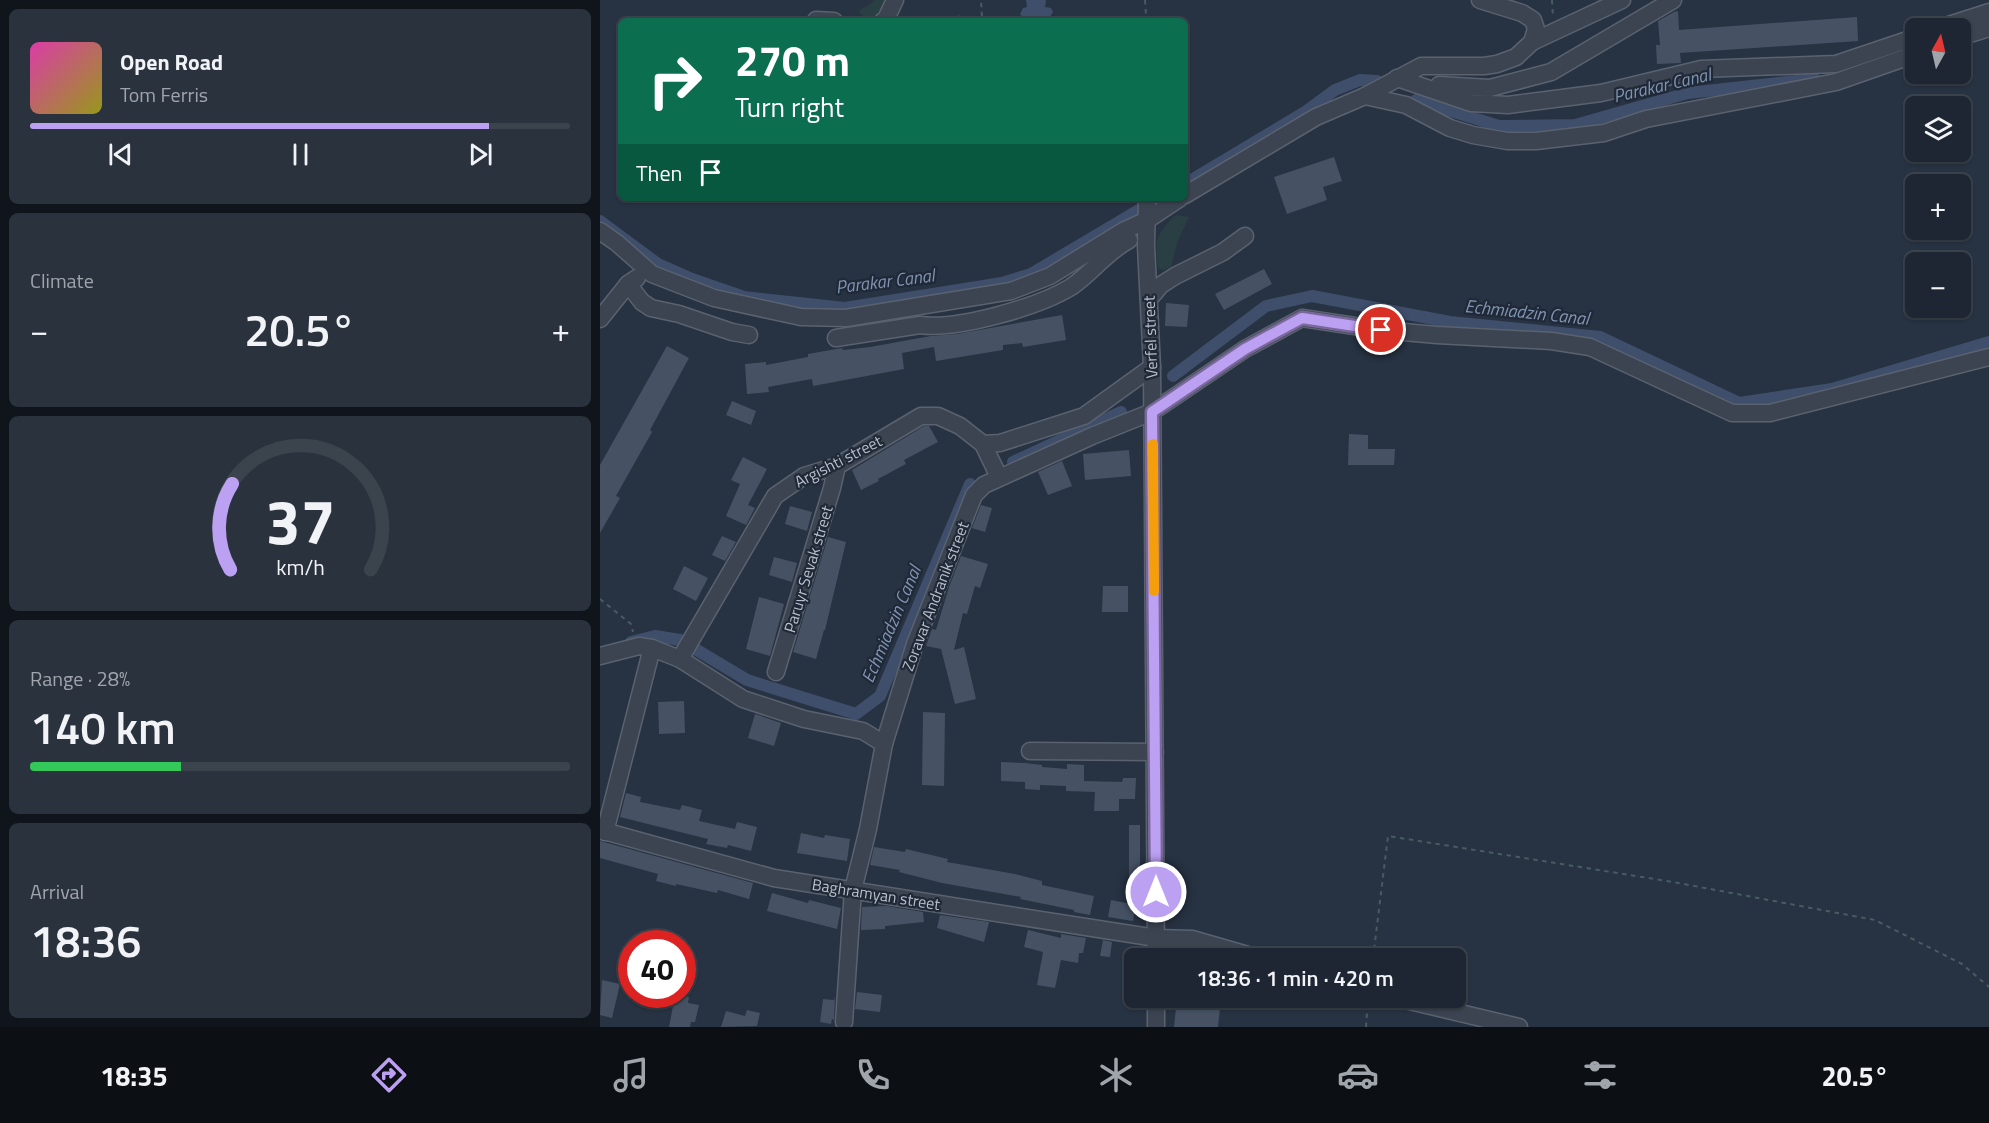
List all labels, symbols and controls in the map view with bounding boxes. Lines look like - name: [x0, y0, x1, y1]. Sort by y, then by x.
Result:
- north arrow: [1905, 18, 1971, 84]
- map controls: [1905, 18, 1971, 318]
- text: 270 m: [735, 28, 850, 92]
- icon: right: [636, 42, 714, 120]
- text: Open Road: [120, 45, 223, 79]
- water label: Parakar Canal: [1611, 60, 1716, 109]
- text: Tom Ferris: [120, 79, 208, 110]
- text: Turn right: [735, 86, 844, 127]
- button: layers: [1905, 96, 1971, 162]
- icon: previous: [104, 138, 137, 171]
- icon: pause: [284, 138, 317, 171]
- icon: next: [464, 138, 497, 171]
- text: Then: [636, 156, 682, 190]
- icon: arrive: [694, 156, 727, 189]
- button: +: [1905, 174, 1971, 240]
- button: −: [1905, 252, 1971, 318]
- water label: Parakar Canal: [834, 261, 938, 300]
- text: Climate: [30, 265, 94, 296]
- water label: Echmiadzin Canal: [1464, 292, 1593, 332]
- text: 20.5°: [244, 295, 356, 363]
- street label: Verfel street: [1137, 295, 1163, 379]
- pin: [1355, 304, 1406, 355]
- text: −: [30, 305, 48, 355]
- text: +: [552, 305, 570, 355]
- icon: arrive: [1364, 313, 1397, 346]
- street label: Argishti street: [790, 428, 886, 493]
- text: 37: [265, 474, 335, 569]
- street label: Paruyr Sevak street: [777, 502, 839, 636]
- street label: Zoravar Andranik street: [895, 517, 975, 674]
- text: km/h: [276, 552, 324, 584]
- water label: Echmiadzin Canal: [854, 559, 929, 687]
- text: Range · 28%: [30, 663, 130, 694]
- text: 140 km: [30, 693, 176, 761]
- position arrow: [1124, 860, 1188, 924]
- street label: Baghramyan street: [810, 872, 942, 916]
- text: Arrival: [30, 876, 84, 907]
- text: 18:36: [30, 906, 142, 974]
- speed limit sign: 40: [618, 930, 696, 1008]
- text: 18:36 · 1 min · 420 m: [1196, 961, 1394, 995]
- icon: directions: [368, 1054, 410, 1096]
- icon: music: [610, 1054, 652, 1096]
- icon: phone: [852, 1054, 894, 1096]
- icon: climate: [1095, 1054, 1137, 1096]
- icon: car: [1337, 1054, 1379, 1096]
- icon: filters: [1579, 1054, 1621, 1096]
- text: 18:35: [100, 1055, 168, 1096]
- text: 20.5°: [1821, 1055, 1889, 1096]

